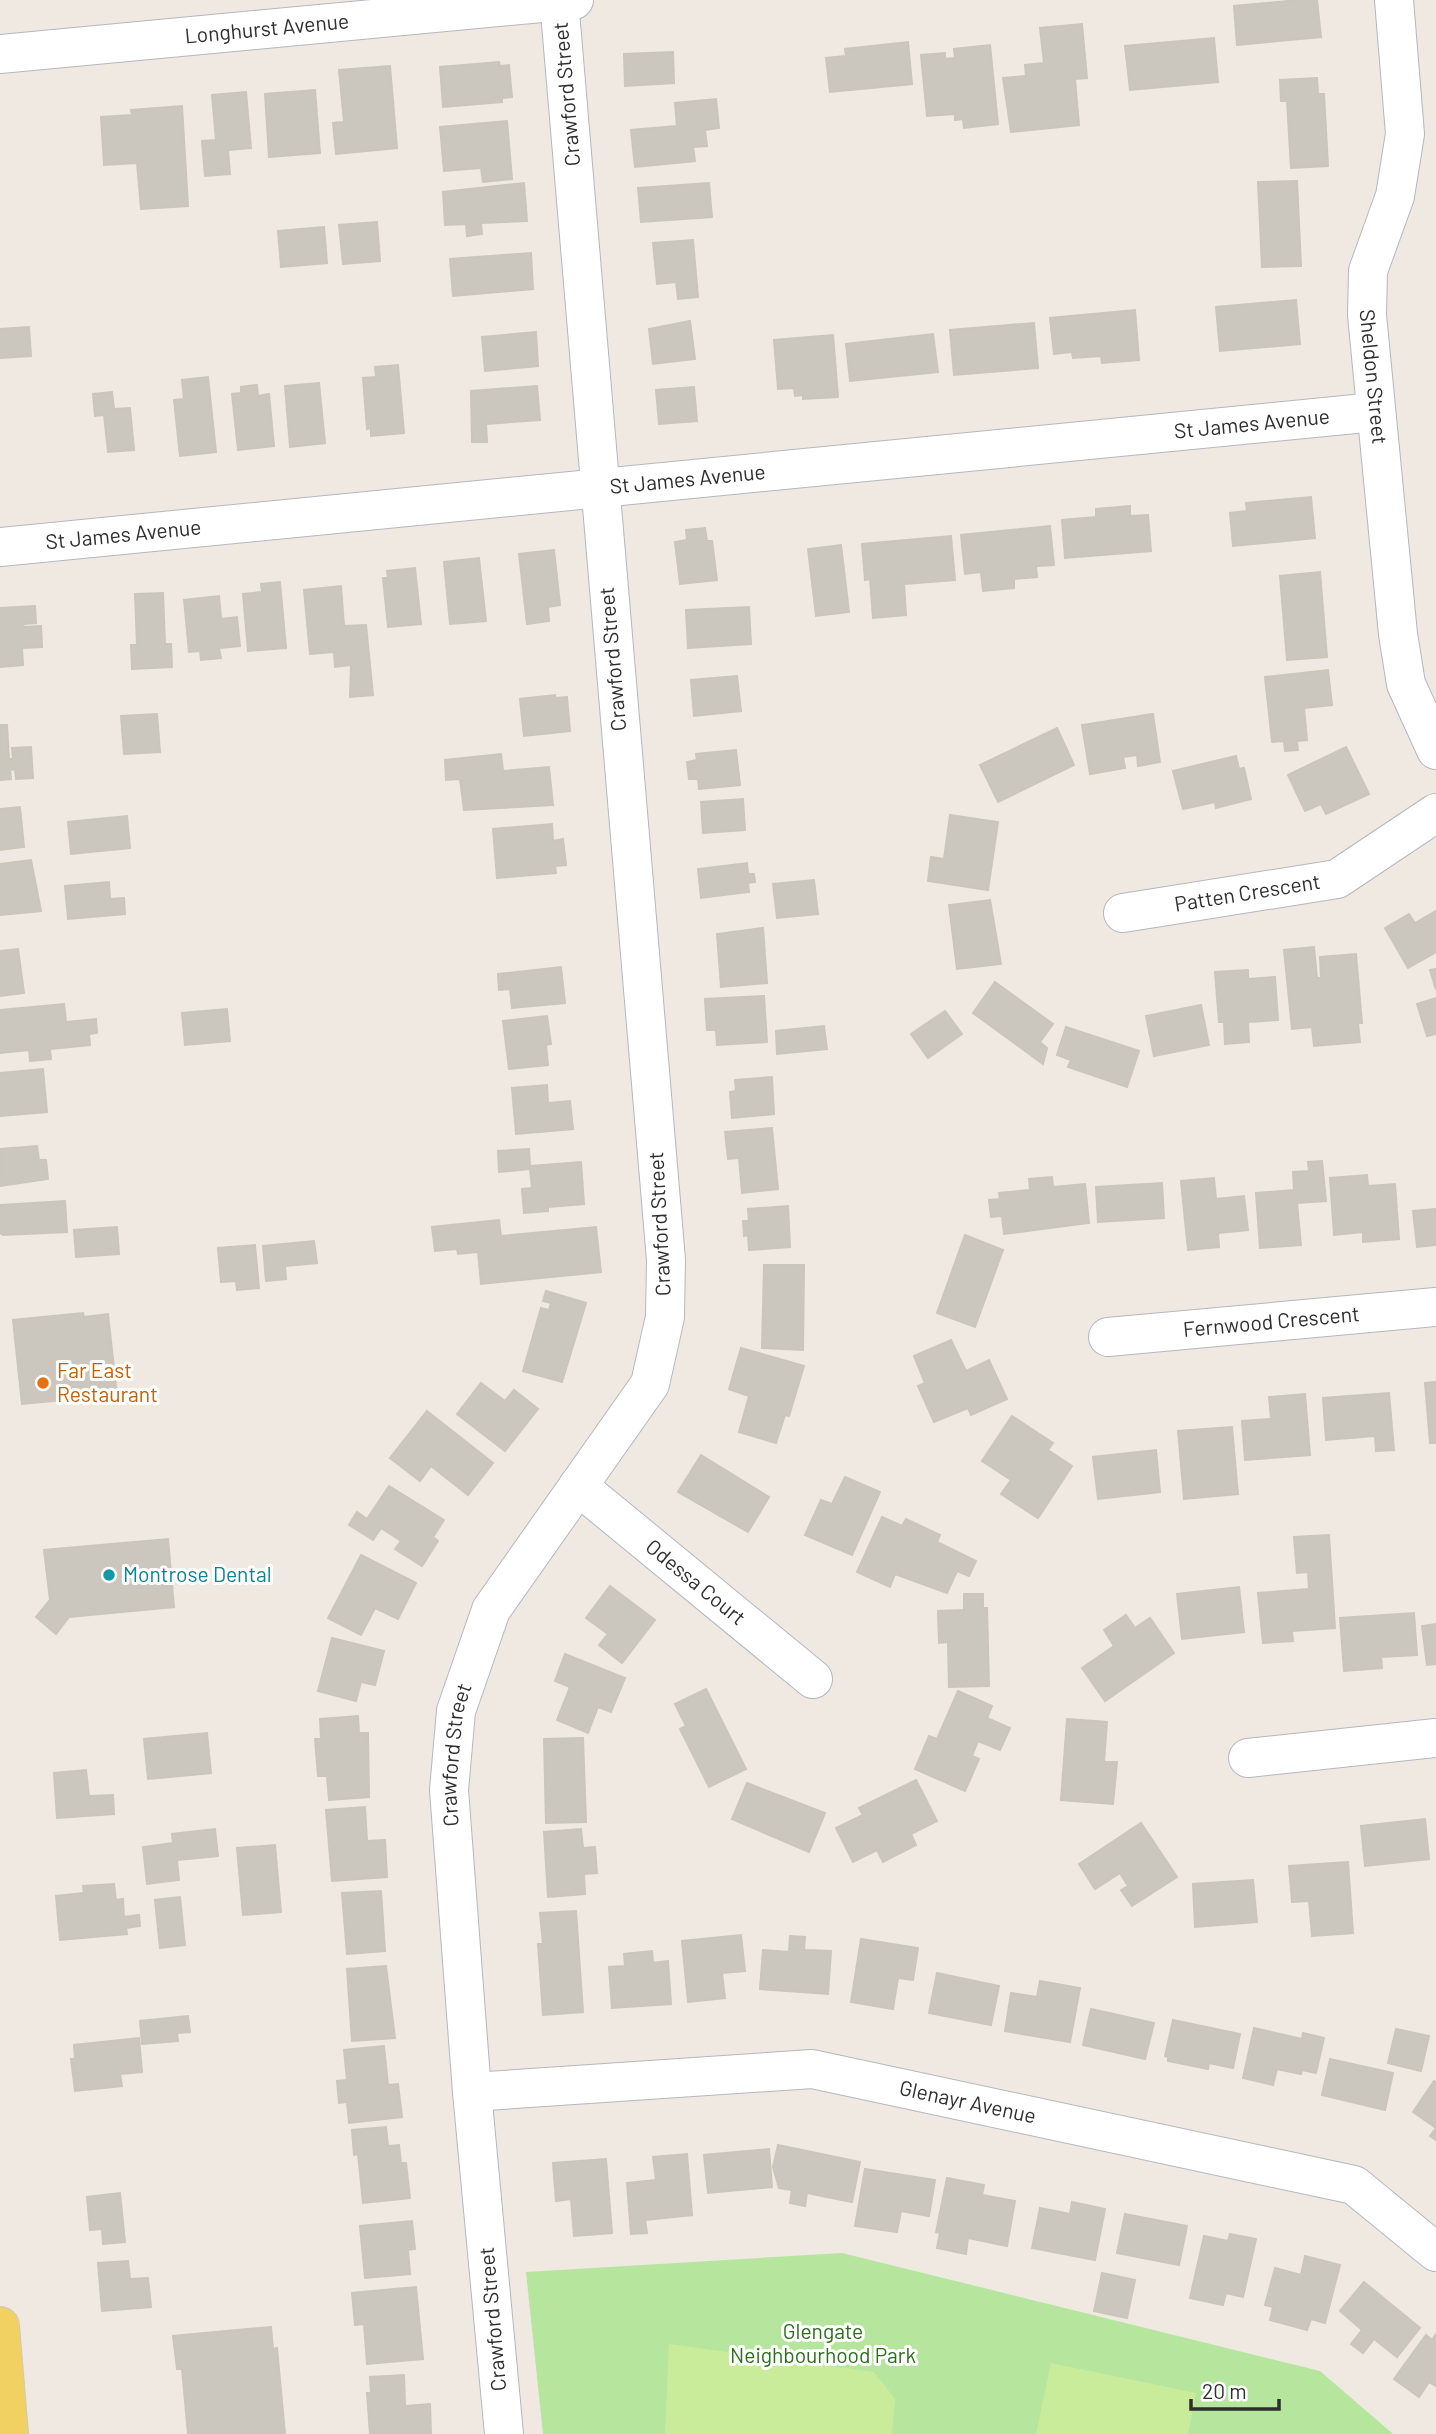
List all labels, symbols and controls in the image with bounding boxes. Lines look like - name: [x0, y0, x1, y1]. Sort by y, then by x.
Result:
- street label: Longhurst Avenue: [183, 7, 350, 48]
- street label: Crawford Street: [547, 21, 584, 167]
- street label: Sheldon Street: [1356, 308, 1393, 445]
- street label: St James Avenue: [1173, 403, 1331, 443]
- street label: St James Avenue: [609, 458, 767, 498]
- street label: St James Avenue: [44, 513, 202, 553]
- street label: Crawford Street: [593, 586, 630, 732]
- street label: Patten Crescent: [1173, 868, 1322, 916]
- street label: Crawford Street: [642, 1151, 675, 1297]
- street label: Fernwood Crescent: [1182, 1300, 1360, 1341]
- place label: Far East Restaurant: [57, 1357, 158, 1406]
- marker: Far East Restaurant: [35, 1375, 51, 1391]
- street label: Odessa Court: [642, 1533, 751, 1630]
- place label: Montrose Dental: [123, 1561, 272, 1586]
- marker: Montrose Dental: [101, 1567, 117, 1583]
- street label: Crawford Street: [435, 1679, 476, 1828]
- street label: Glenayr Avenue: [897, 2074, 1039, 2128]
- street label: Crawford Street: [473, 2246, 510, 2392]
- park label: Glengate Neighbourhood Park: [730, 2318, 916, 2367]
- scale bar: [1191, 2368, 1278, 2412]
- text: 20 m: [1202, 2378, 1247, 2403]

